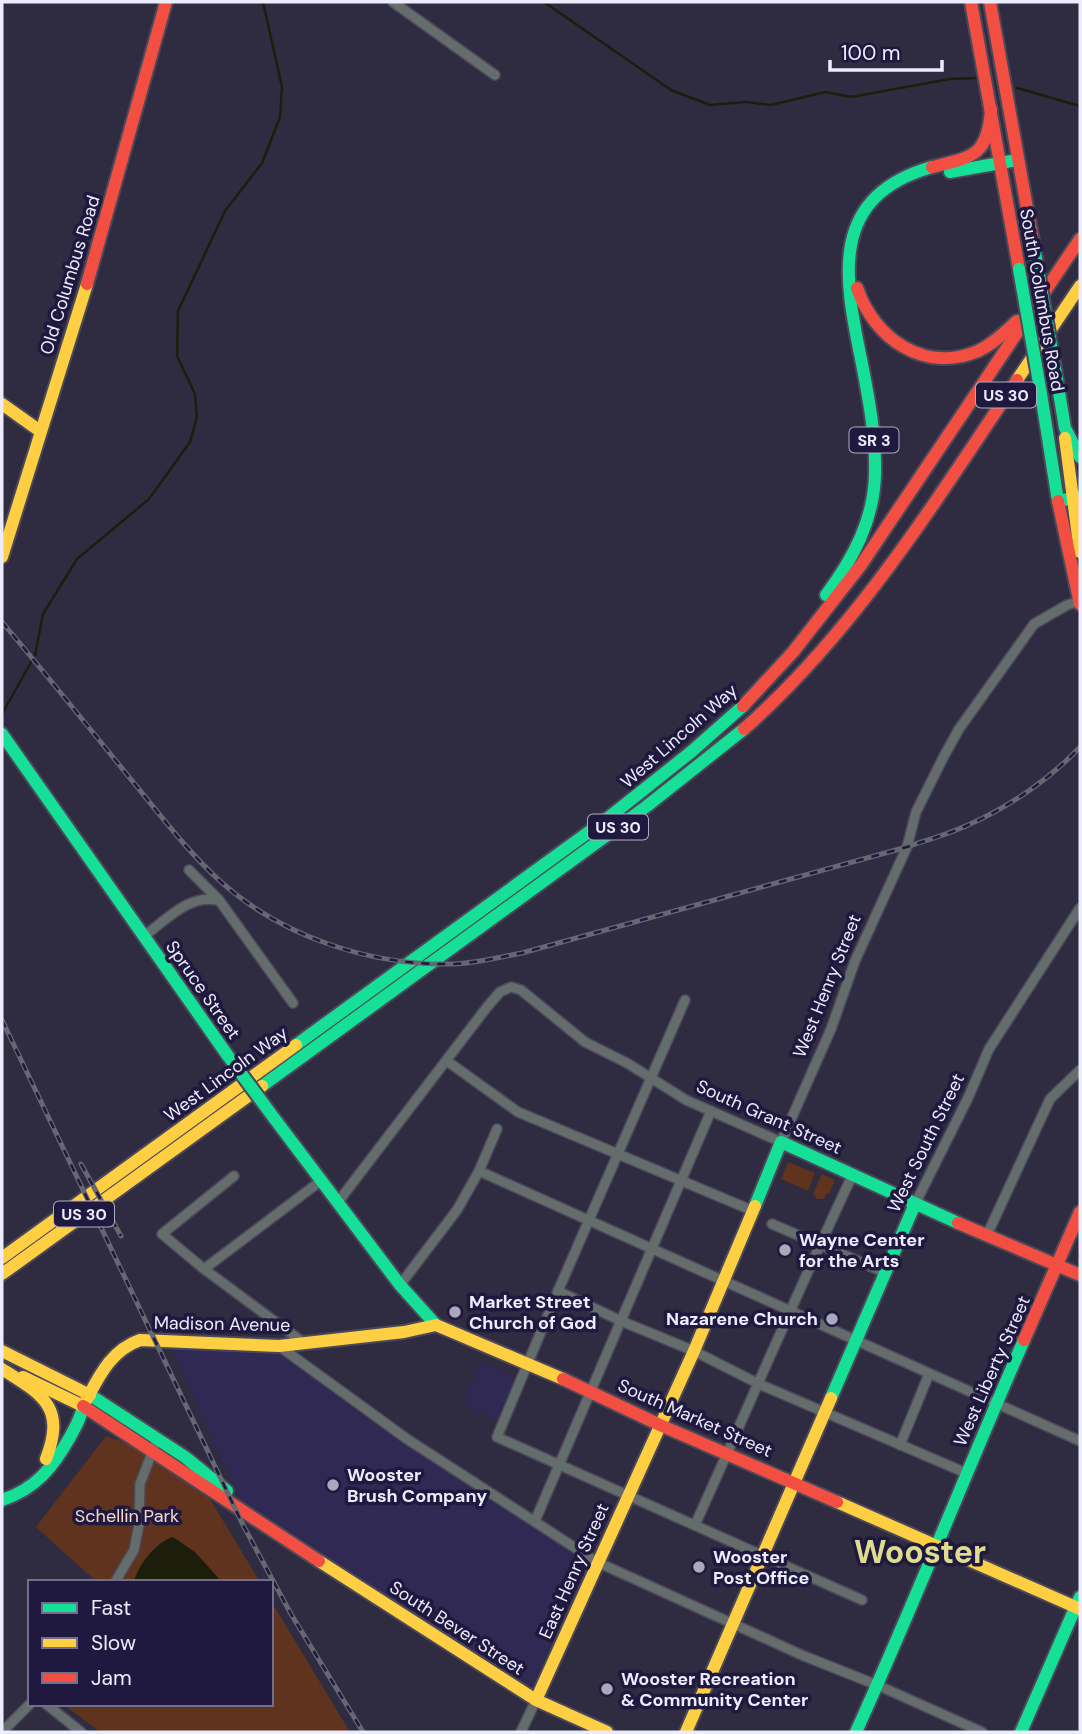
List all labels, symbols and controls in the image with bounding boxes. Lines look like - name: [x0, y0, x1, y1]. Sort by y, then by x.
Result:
- scale bar: [830, 28, 942, 72]
- text: 100 m: [841, 39, 901, 67]
- street label: Old Columbus Road: [34, 192, 106, 358]
- street label: South Columbus Road: [1014, 207, 1070, 393]
- road number: US 30: [976, 382, 1036, 408]
- road number: SR 3: [850, 428, 898, 452]
- street label: West Lincoln Way: [615, 679, 743, 793]
- road number: US 30: [588, 814, 648, 840]
- street label: West Henry Street: [787, 911, 867, 1061]
- street label: Spruce Street: [160, 936, 246, 1044]
- street label: West Lincoln Way: [159, 1021, 293, 1127]
- street label: West South Street: [882, 1069, 970, 1217]
- street label: South Grant Street: [692, 1074, 846, 1160]
- road number: US 30: [54, 1202, 114, 1226]
- place label: Wayne Center for the Arts: [799, 1228, 925, 1273]
- marker: Wayne Center for the Arts: [777, 1242, 793, 1258]
- place label: Market Street Church of God: [469, 1290, 597, 1335]
- street label: West Liberty Street: [948, 1292, 1036, 1450]
- marker: Market Street Church of God: [447, 1304, 463, 1320]
- place label: Nazarene Church: [666, 1307, 818, 1331]
- street label: Madison Avenue: [154, 1311, 290, 1337]
- marker: Nazarene Church: [824, 1311, 840, 1327]
- street label: South Market Street: [614, 1373, 776, 1463]
- place label: Wooster Brush Company: [347, 1463, 487, 1508]
- marker: Wooster Brush Company: [325, 1477, 341, 1493]
- street label: East Henry Street: [533, 1500, 615, 1642]
- park label: Schellin Park: [75, 1504, 179, 1528]
- district label: Wooster: [854, 1531, 986, 1573]
- place label: Wooster Post Office: [713, 1545, 810, 1590]
- marker: Wooster Post Office: [691, 1559, 707, 1575]
- street label: South Bever Street: [385, 1575, 529, 1681]
- legend: [28, 1580, 273, 1706]
- text: Fast: [91, 1594, 131, 1622]
- text: Slow: [91, 1629, 136, 1657]
- text: Jam: [91, 1664, 132, 1692]
- place label: Wooster Recreation & Community Center: [621, 1667, 808, 1712]
- marker: Wooster Recreation & Community Center: [599, 1681, 615, 1697]

